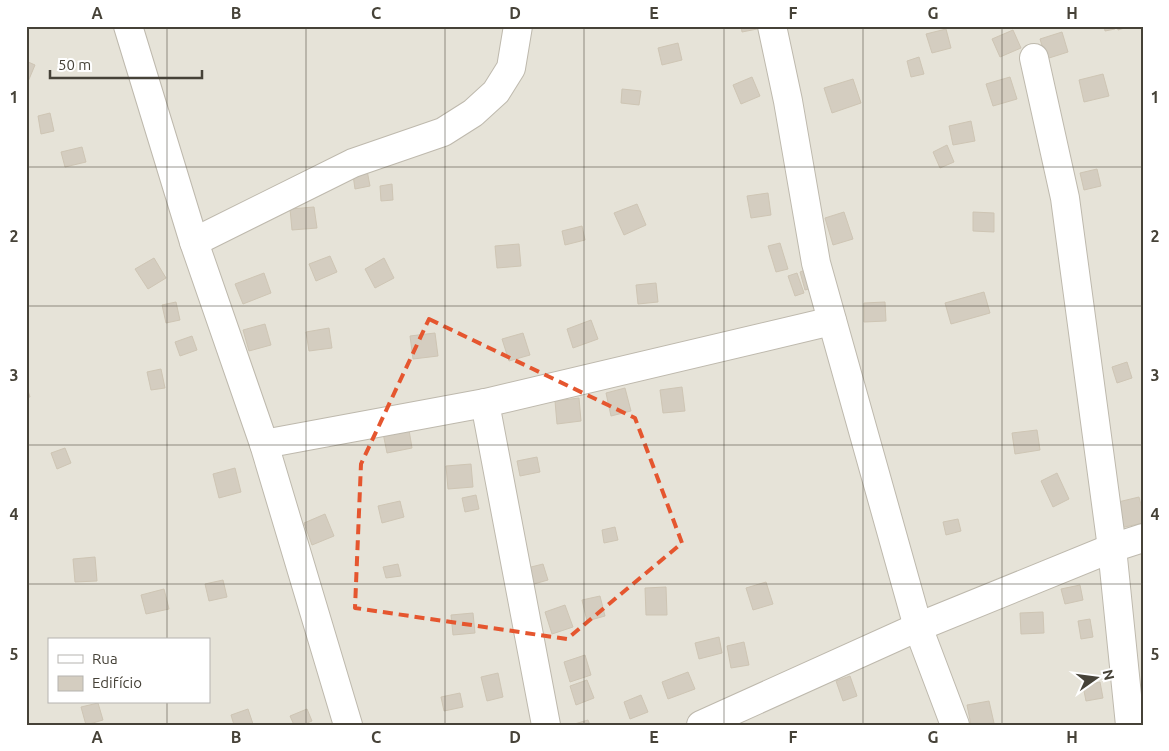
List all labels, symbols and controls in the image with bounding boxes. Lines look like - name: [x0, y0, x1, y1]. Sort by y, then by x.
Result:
- text: A: [91, 4, 103, 22]
- text: B: [231, 4, 241, 22]
- text: C: [371, 4, 381, 22]
- text: D: [509, 4, 521, 22]
- text: E: [649, 4, 659, 22]
- text: F: [789, 4, 798, 22]
- text: G: [927, 4, 939, 22]
- text: H: [1066, 4, 1078, 22]
- scale bar: [50, 48, 202, 80]
- text: 50 m: [58, 56, 91, 73]
- text: 1: [9, 88, 19, 106]
- text: 1: [1150, 88, 1160, 106]
- text: 2: [9, 227, 19, 245]
- text: 2: [1150, 227, 1160, 245]
- text: 3: [9, 366, 19, 384]
- text: 3: [1150, 366, 1160, 384]
- text: 4: [9, 505, 19, 523]
- text: 4: [1150, 505, 1160, 523]
- legend: [48, 638, 210, 704]
- text: 5: [9, 645, 19, 663]
- text: 5: [1150, 645, 1160, 663]
- text: Rua: [92, 650, 118, 667]
- north arrow: [1072, 654, 1122, 704]
- text: N: [1100, 668, 1118, 682]
- text: Edifício: [92, 674, 142, 691]
- text: A: [91, 728, 103, 746]
- text: B: [231, 728, 241, 746]
- text: C: [371, 728, 381, 746]
- text: D: [509, 728, 521, 746]
- text: E: [649, 728, 659, 746]
- text: F: [789, 728, 798, 746]
- text: G: [927, 728, 939, 746]
- text: H: [1066, 728, 1078, 746]

